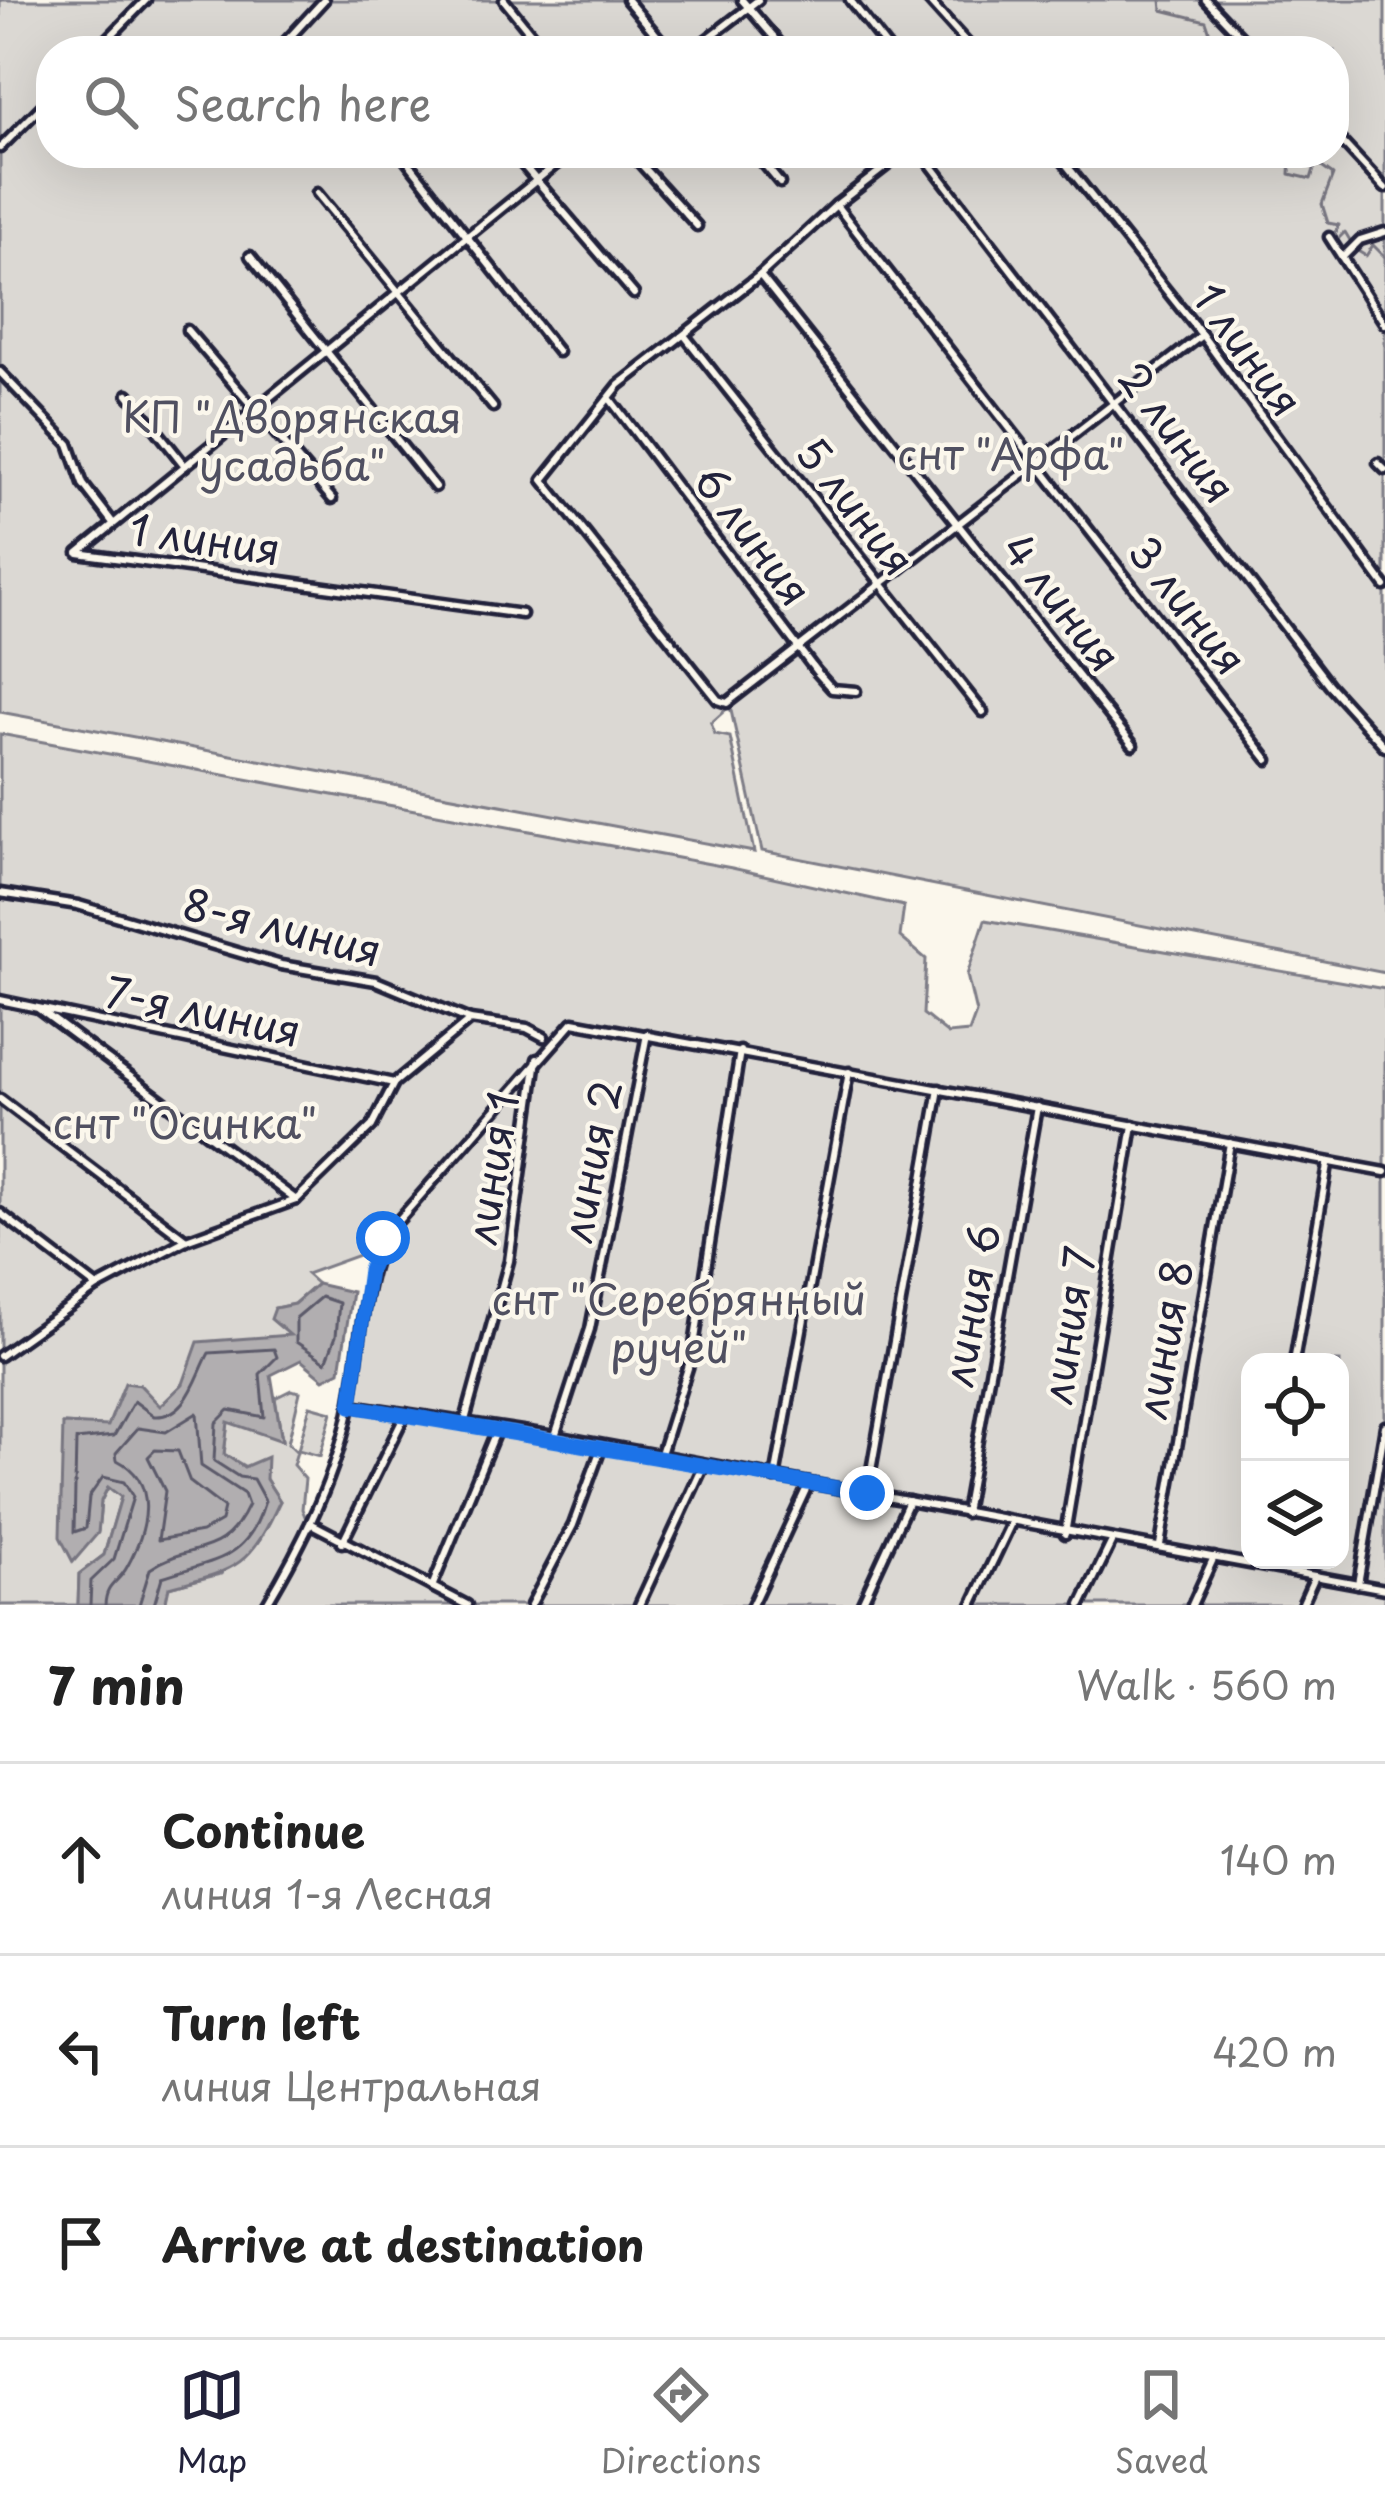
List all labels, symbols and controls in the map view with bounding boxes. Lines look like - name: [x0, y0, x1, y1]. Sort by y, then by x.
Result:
- search box: [36, 36, 1349, 168]
- text: Search here: [174, 68, 431, 136]
- icon: search: [78, 69, 144, 135]
- street label: 1 линия: [1179, 269, 1319, 428]
- street label: 2 линия: [1104, 348, 1252, 515]
- park label: КП "Дворянская усадьба": [122, 384, 462, 495]
- park label: снт "Арфа": [897, 421, 1125, 484]
- street label: 5 линия: [783, 423, 931, 588]
- street label: 6 линия: [680, 451, 828, 618]
- street label: 1 линия: [126, 496, 285, 579]
- street label: 4 линия: [989, 519, 1137, 684]
- street label: 3 линия: [1115, 522, 1263, 687]
- street label: 8-я линия: [177, 871, 388, 981]
- street label: 7-я линия: [100, 958, 307, 1061]
- street label: линия 2: [543, 1074, 636, 1248]
- street label: линия 1: [447, 1087, 534, 1249]
- park label: снт "Осинка": [53, 1090, 317, 1153]
- route start: [356, 1211, 410, 1265]
- street label: линия 6: [924, 1219, 1015, 1391]
- street label: линия 7: [1023, 1242, 1110, 1408]
- street label: линия 8: [1117, 1254, 1207, 1424]
- park label: снт "Серебрянный ручей": [492, 1266, 866, 1377]
- map controls: [1241, 1353, 1349, 1569]
- button: locate: [1241, 1353, 1349, 1461]
- button: layers: [1241, 1461, 1349, 1569]
- route end: [840, 1466, 894, 1520]
- text: 7 min: [48, 1645, 185, 1722]
- text: Walk · 560 m: [1076, 1654, 1337, 1713]
- text: Continue: [162, 1795, 365, 1863]
- icon: ahead: [48, 1826, 114, 1892]
- text: 140 m: [1220, 1829, 1337, 1888]
- text: линия 1-я Лесная: [162, 1863, 493, 1922]
- text: Turn left: [162, 1987, 361, 2055]
- icon: left: [48, 2018, 114, 2084]
- text: 420 m: [1212, 2021, 1337, 2080]
- text: линия Центральная: [162, 2055, 542, 2114]
- text: Arrive at destination: [162, 2209, 645, 2277]
- icon: arrive: [48, 2210, 114, 2276]
- tab: Map: [177, 2362, 247, 2484]
- tab: Directions: [601, 2362, 761, 2484]
- tab: Saved: [1115, 2362, 1208, 2484]

